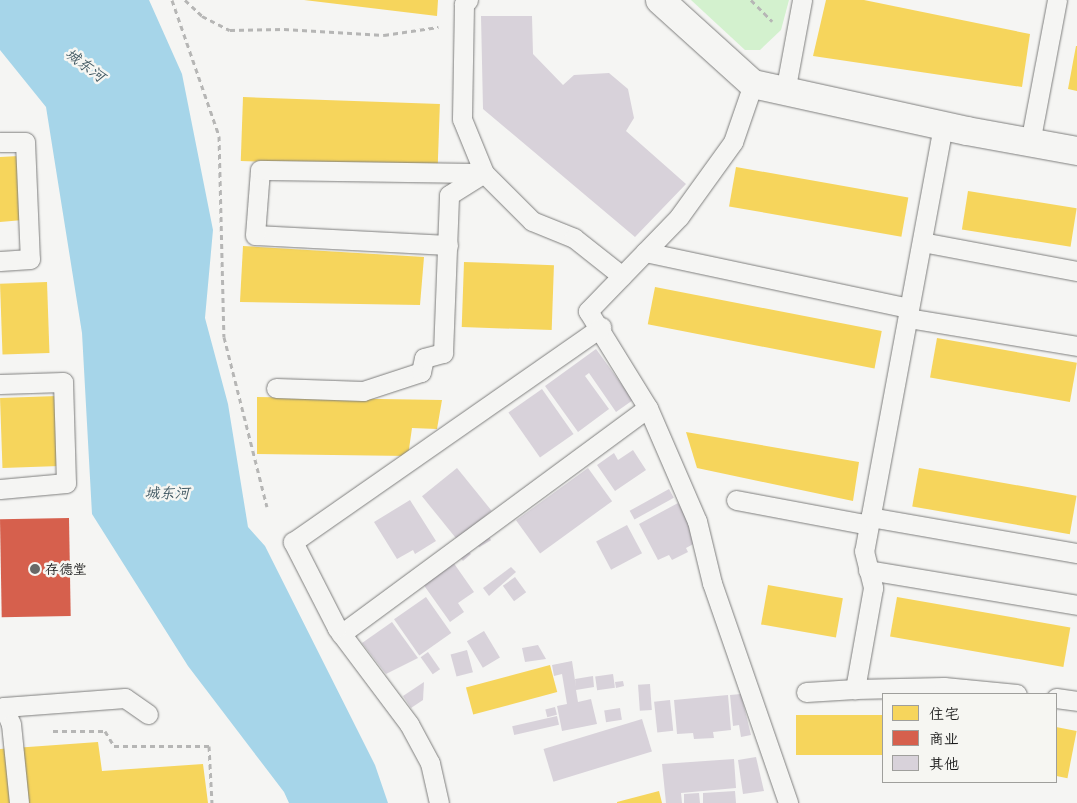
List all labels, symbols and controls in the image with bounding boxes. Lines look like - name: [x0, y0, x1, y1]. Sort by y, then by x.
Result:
- water label: 城东河: [63, 43, 109, 85]
- water label: 城东河: [145, 483, 189, 501]
- place label: 存德堂: [45, 561, 87, 577]
- marker: 存德堂: [29, 563, 41, 575]
- legend: [882, 693, 1057, 783]
- text: 住宅: [929, 701, 959, 724]
- text: 商业: [929, 726, 959, 749]
- text: 其他: [929, 751, 959, 774]

